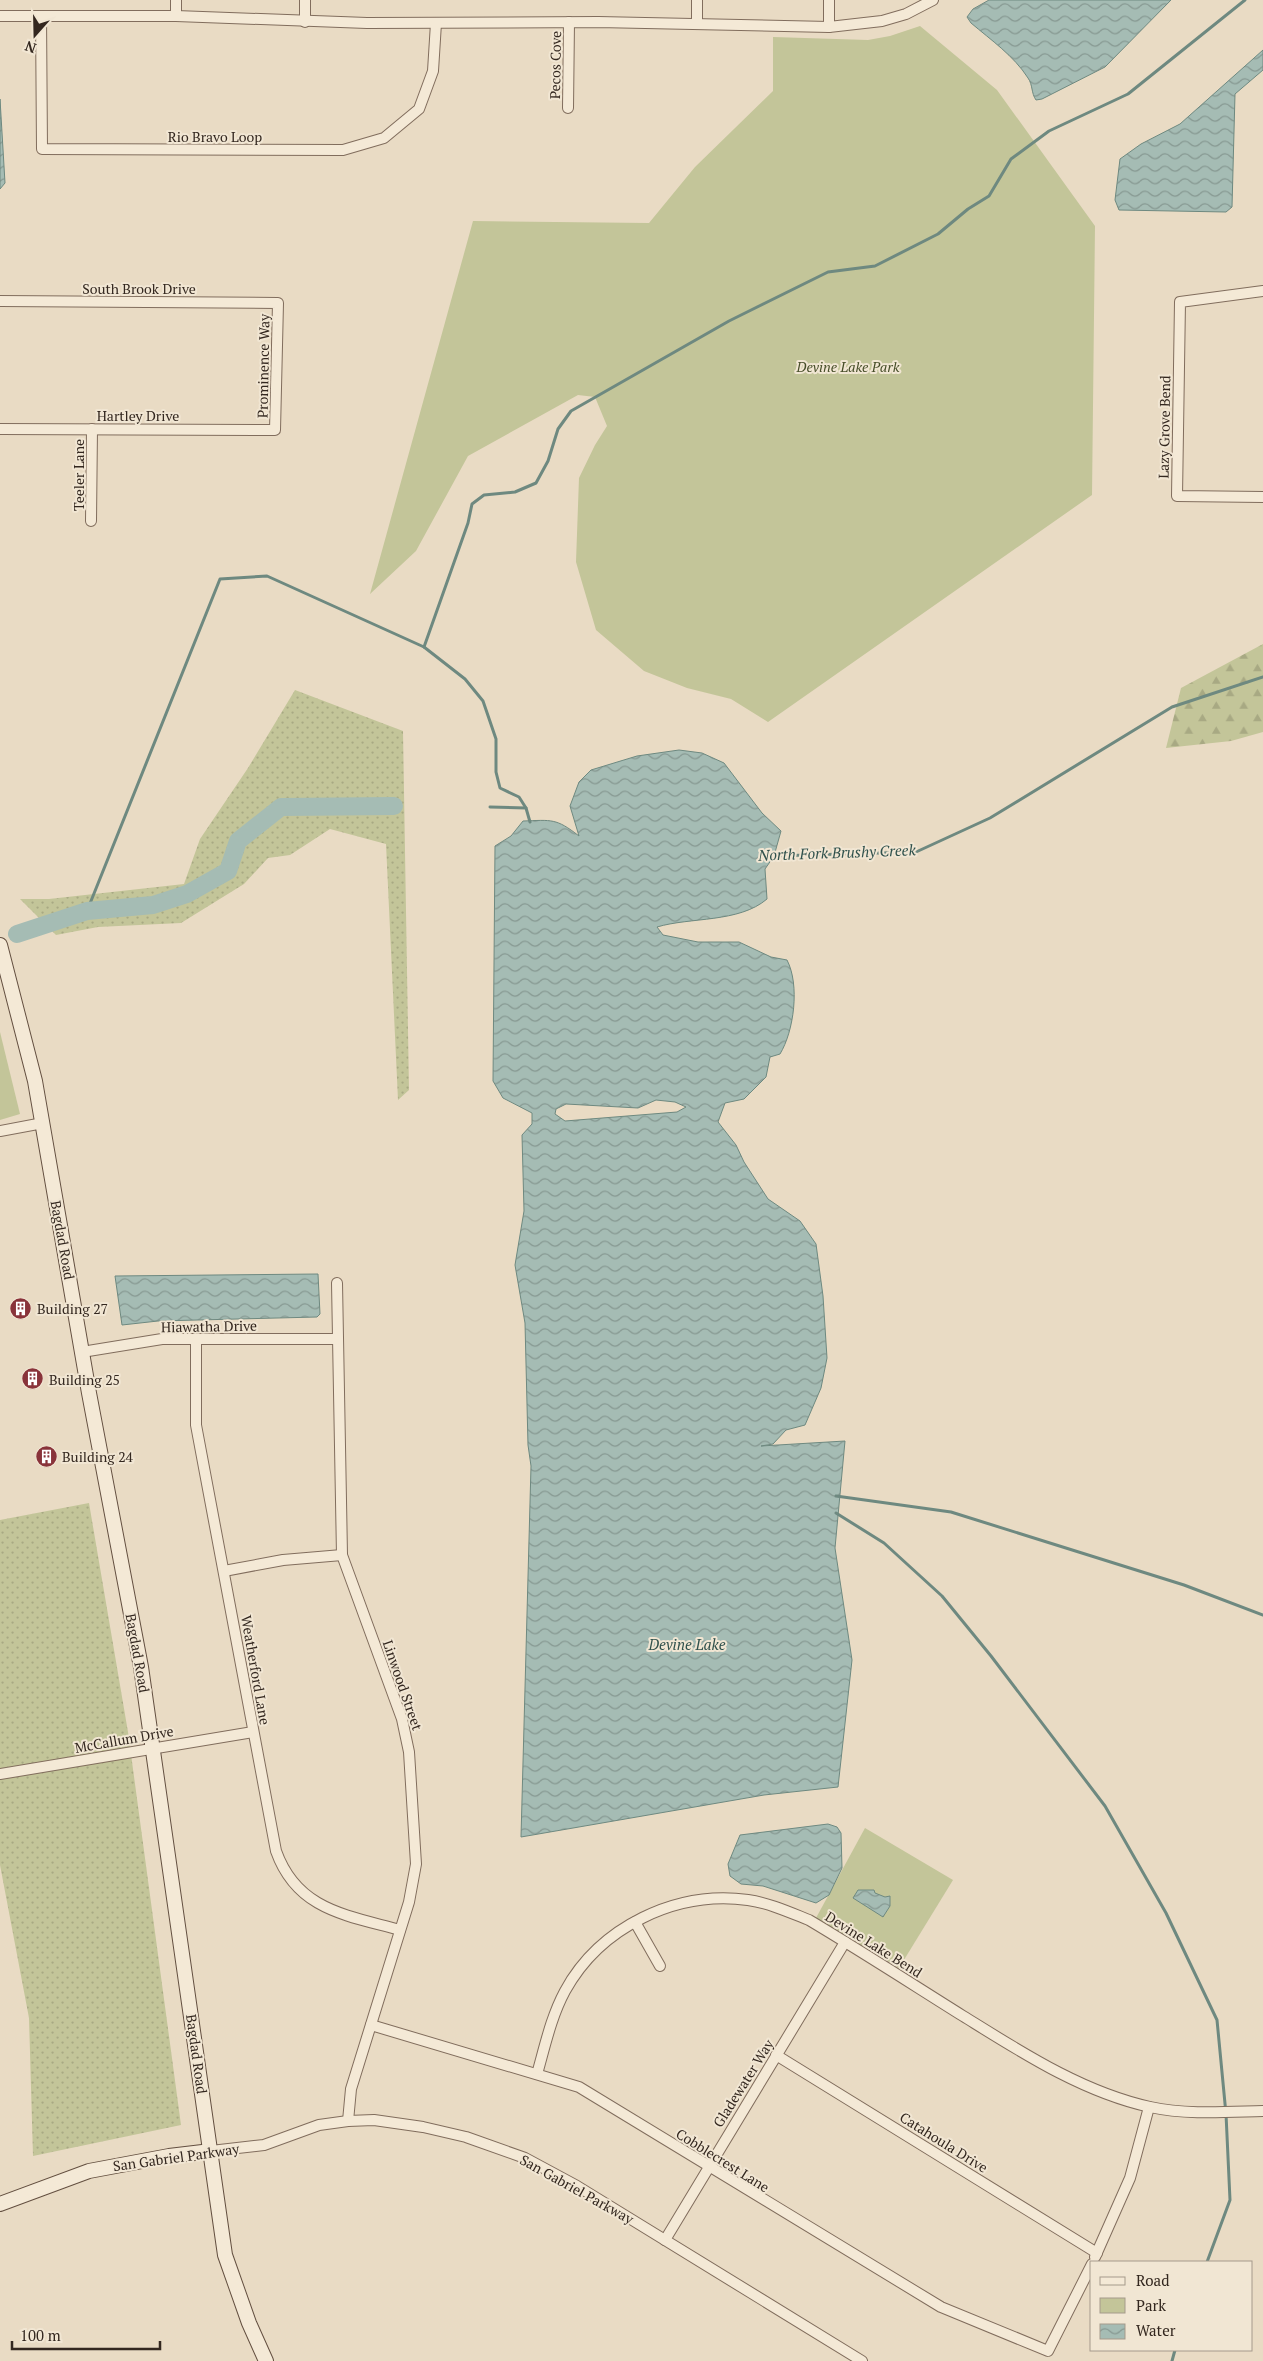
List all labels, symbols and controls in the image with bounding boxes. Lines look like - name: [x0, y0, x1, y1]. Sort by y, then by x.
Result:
- north arrow: [10, 10, 60, 60]
- street label: Pecos Cove: [545, 31, 565, 99]
- text: N: [22, 37, 39, 58]
- street label: Rio Bravo Loop: [168, 127, 262, 146]
- street label: South Brook Drive: [82, 279, 196, 298]
- street label: Prominence Way: [253, 313, 273, 418]
- park label: Devine Lake Park: [796, 357, 900, 376]
- street label: Lazy Grove Bend: [1154, 375, 1174, 479]
- street label: Hartley Drive: [97, 406, 179, 425]
- street label: Teeler Lane: [69, 439, 88, 511]
- water label: North Fork Brushy Creek: [757, 839, 917, 865]
- street label: Bagdad Road: [47, 1199, 79, 1281]
- building icon: Building 27: [9, 1296, 33, 1320]
- place label: Building 27: [37, 1299, 108, 1318]
- street label: Hiawatha Drive: [161, 1316, 257, 1336]
- building icon: Building 25: [21, 1367, 45, 1391]
- place label: Building 25: [49, 1370, 120, 1389]
- building icon: Building 24: [34, 1444, 58, 1468]
- place label: Building 24: [62, 1447, 134, 1466]
- street label: Bagdad Road: [122, 1612, 154, 1694]
- street label: Weatherford Lane: [237, 1614, 275, 1726]
- water label: Devine Lake: [648, 1634, 726, 1654]
- street label: Linwood Street: [379, 1637, 428, 1733]
- street label: McCallum Drive: [73, 1721, 175, 1757]
- street label: Devine Lake Bend: [822, 1907, 926, 1982]
- street label: Bagdad Road: [182, 2013, 212, 2095]
- street label: Gladewater Way: [708, 2035, 778, 2131]
- street label: Catahoula Drive: [896, 2107, 992, 2177]
- street label: Cobblecrest Lane: [673, 2124, 773, 2196]
- street label: San Gabriel Parkway: [112, 2139, 241, 2175]
- street label: San Gabriel Parkway: [517, 2150, 638, 2229]
- legend: [1090, 2261, 1253, 2351]
- text: Road: [1136, 2270, 1169, 2290]
- text: Park: [1136, 2295, 1166, 2315]
- scale bar: [12, 2318, 160, 2350]
- text: Water: [1136, 2320, 1176, 2340]
- text: 100 m: [20, 2325, 61, 2345]

